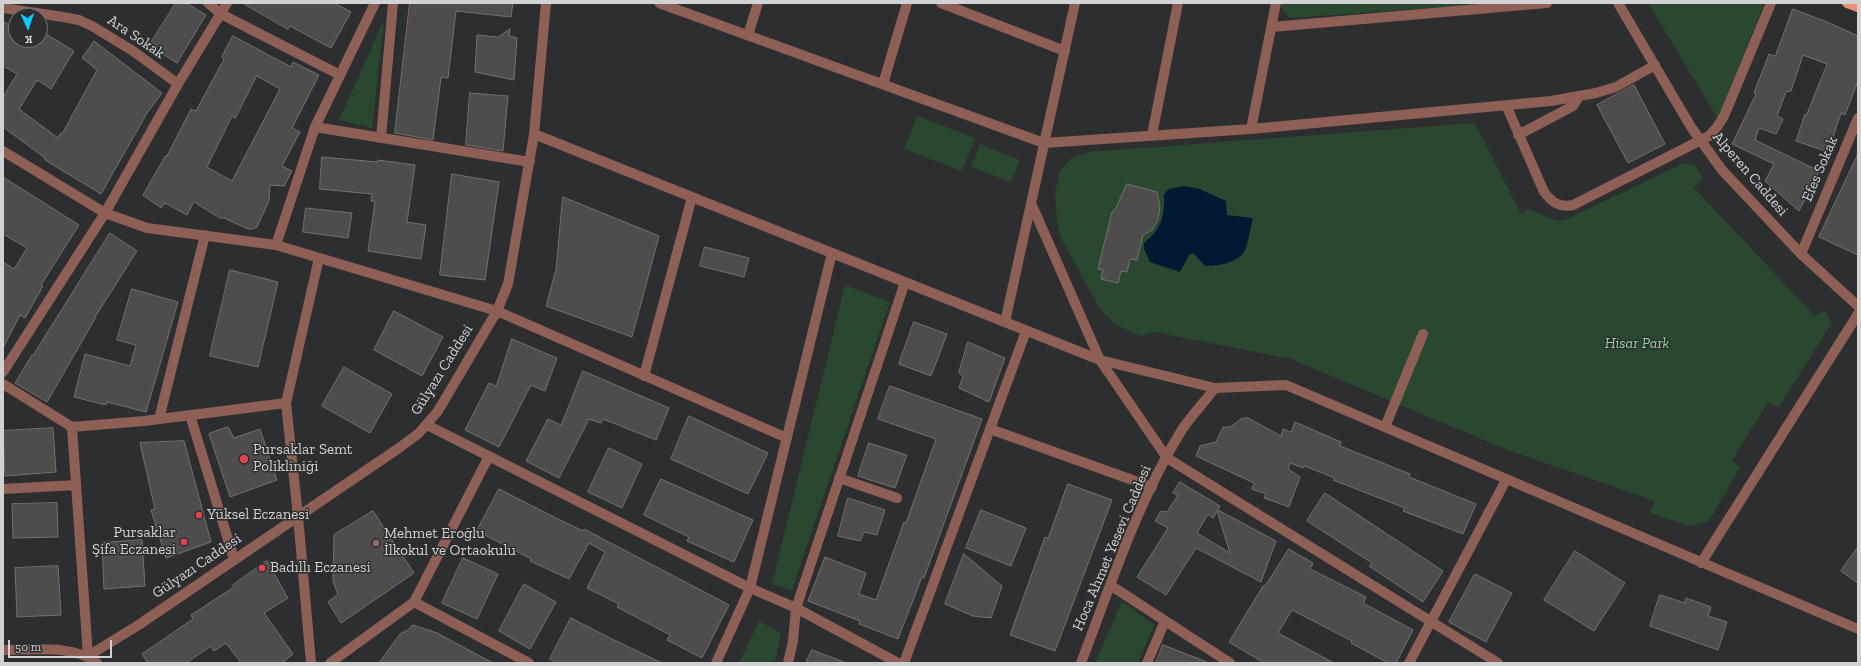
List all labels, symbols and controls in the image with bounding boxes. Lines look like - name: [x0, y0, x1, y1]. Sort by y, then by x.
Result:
- north arrow: [8, 8, 48, 48]
- street label: Ara Sokak: [104, 11, 168, 63]
- text: K: [25, 33, 33, 46]
- street label: Alperen Caddesi: [1709, 128, 1791, 220]
- street label: Efes Sokak: [1798, 134, 1842, 204]
- street label: Gülyazı Caddesi: [407, 321, 477, 419]
- park label: Hisar Park: [1605, 335, 1669, 353]
- place label: Pursaklar Semt Polikliniği: [253, 441, 352, 476]
- marker: Pursaklar Semt Polikliniği: [238, 453, 250, 465]
- street label: Hoca Ahmet Yesevi Caddesi: [1069, 462, 1155, 634]
- place label: Yüksel Eczanesi: [207, 506, 309, 524]
- marker: Yüksel Eczanesi: [194, 510, 204, 520]
- place label: Pursaklar Şifa Eczanesi: [92, 524, 176, 559]
- place label: Mehmet Eroğlu İlkokul ve Ortaokulu: [384, 525, 516, 560]
- street label: Gülyazı Caddesi: [149, 530, 245, 602]
- marker: Pursaklar Şifa Eczanesi: [179, 537, 189, 547]
- marker: Mehmet Eroğlu İlkokul ve Ortaokulu: [371, 538, 381, 548]
- place label: Badıllı Eczanesi: [270, 559, 371, 577]
- marker: Badıllı Eczanesi: [257, 563, 267, 573]
- scale bar: [10, 632, 114, 658]
- text: 50 m: [15, 640, 41, 654]

